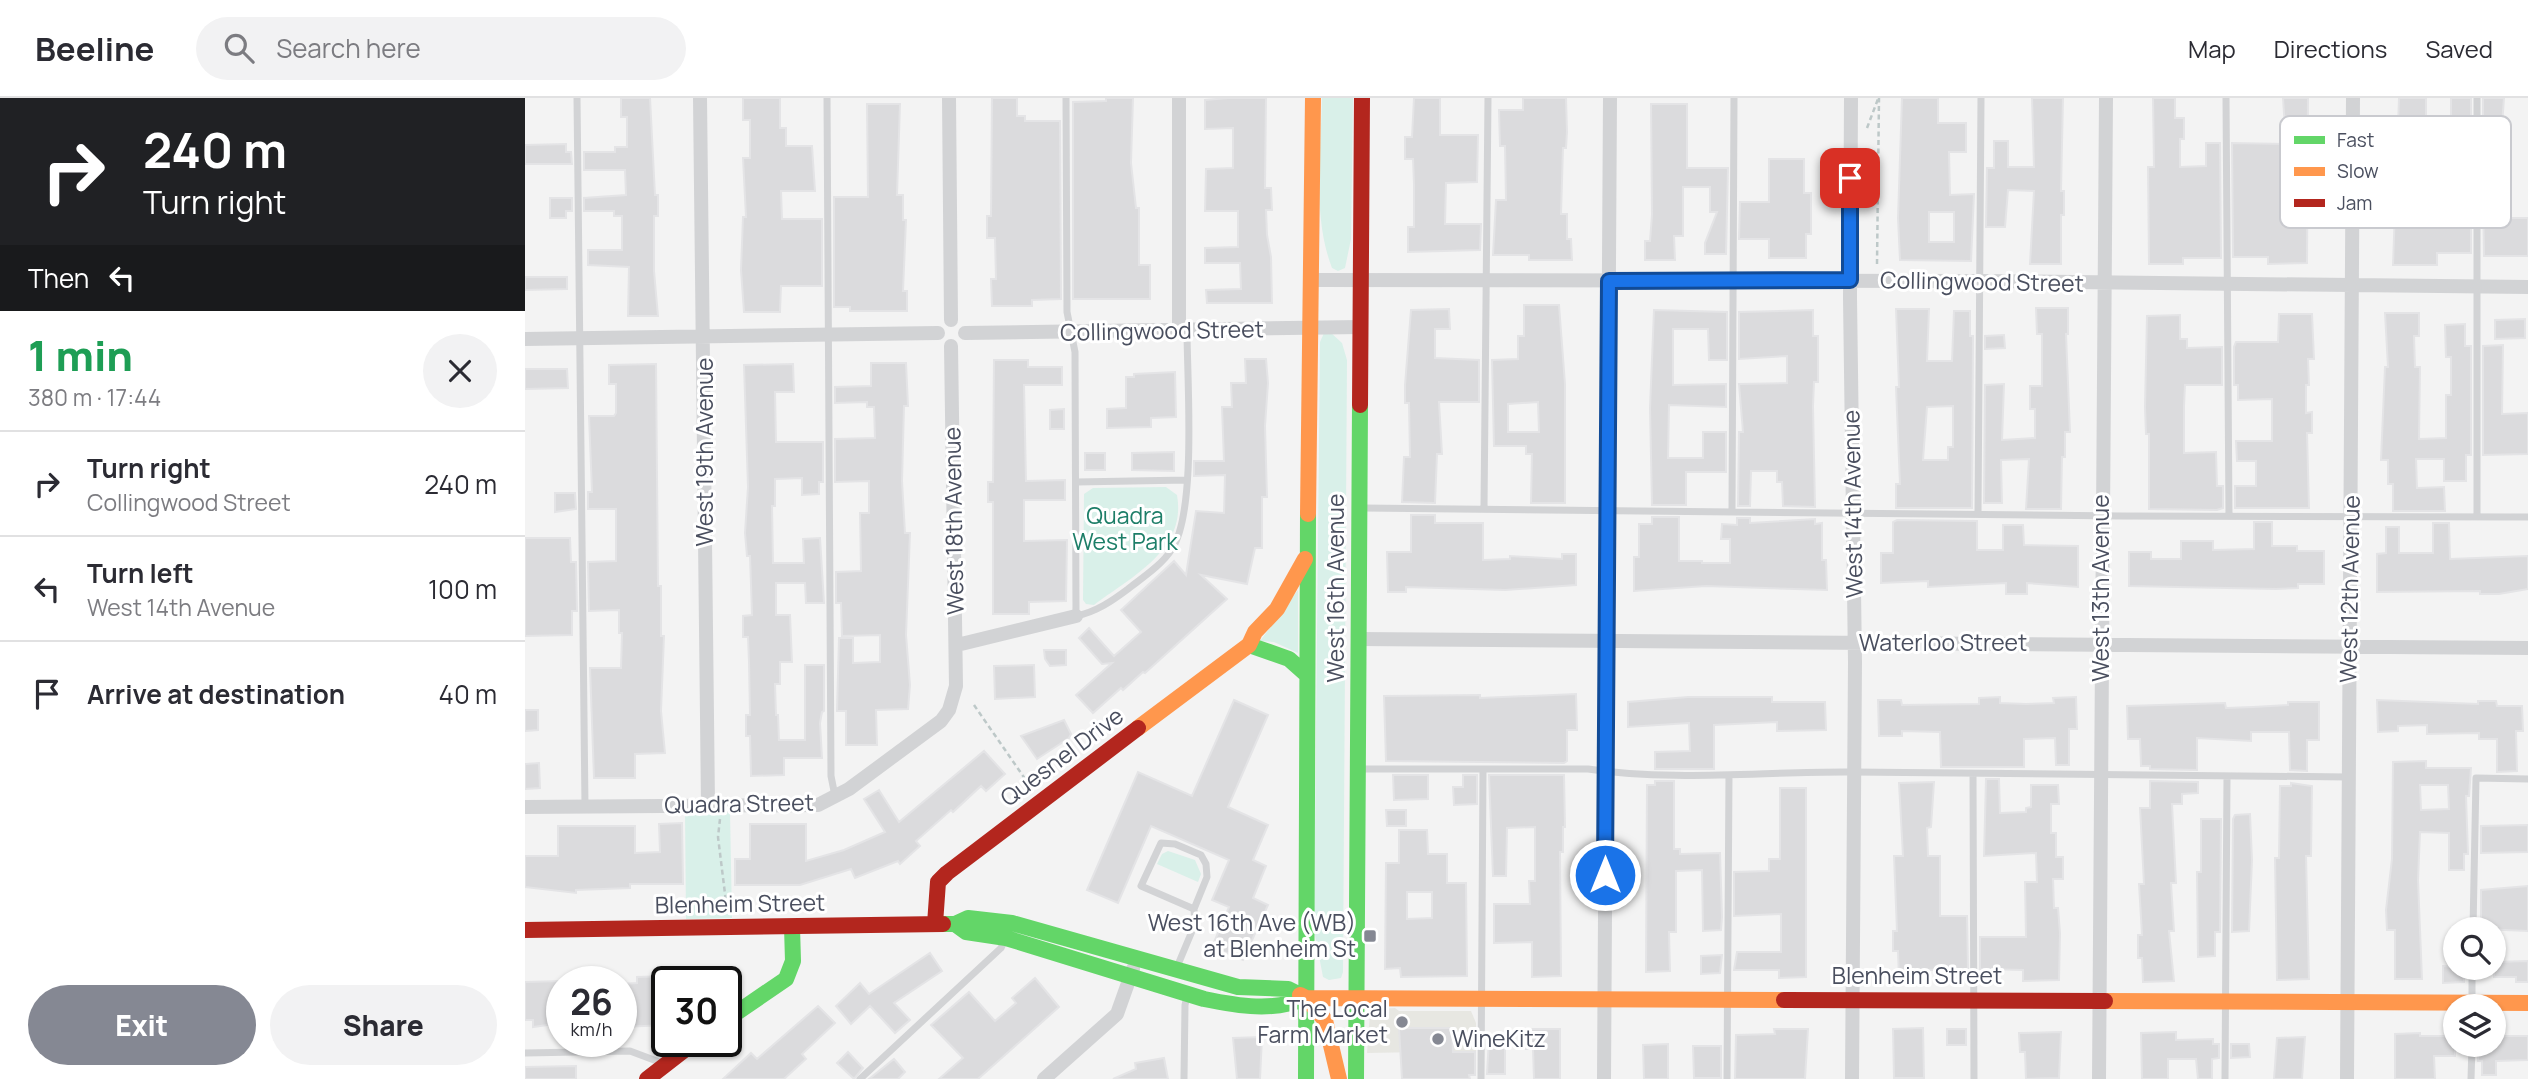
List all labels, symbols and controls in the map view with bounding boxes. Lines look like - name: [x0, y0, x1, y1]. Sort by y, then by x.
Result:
- search box: [196, 17, 686, 80]
- text: Beeline: [35, 26, 154, 71]
- icon: search: [220, 29, 258, 67]
- text: Search here: [276, 30, 421, 66]
- text: Map: [2188, 32, 2236, 65]
- text: Directions: [2274, 32, 2387, 65]
- text: Saved: [2425, 32, 2493, 65]
- text: 240 m: [143, 116, 287, 183]
- legend: [2280, 116, 2511, 228]
- icon: right: [28, 126, 119, 217]
- text: Fast: [2337, 127, 2374, 153]
- pin: [1820, 148, 1880, 208]
- text: Slow: [2337, 158, 2379, 184]
- icon: arrive: [1831, 159, 1869, 197]
- text: Turn right: [143, 180, 286, 224]
- text: Jam: [2337, 190, 2372, 216]
- icon: left: [103, 259, 141, 297]
- text: Then: [28, 260, 89, 296]
- street label: Collingwood Street: [1880, 263, 2084, 299]
- street label: Collingwood Street: [1060, 312, 1264, 348]
- text: 1 min: [28, 326, 133, 384]
- button: close: [423, 334, 497, 408]
- street label: West 19th Avenue: [688, 358, 720, 546]
- text: 380 m · 17:44: [28, 381, 161, 413]
- street label: West 14th Avenue: [1834, 410, 1870, 598]
- street label: West 18th Avenue: [935, 427, 971, 615]
- text: Turn right: [87, 450, 211, 486]
- icon: right: [28, 465, 66, 503]
- text: 240 m: [424, 466, 497, 502]
- text: Collingwood Street: [87, 486, 291, 518]
- street label: West 16th Avenue: [1319, 494, 1351, 682]
- street label: West 13th Avenue: [2084, 494, 2116, 682]
- street label: West 12th Avenue: [2331, 495, 2367, 683]
- park label: Quadra West Park: [1072, 499, 1178, 557]
- text: Turn left: [87, 555, 194, 591]
- icon: left: [28, 570, 66, 608]
- text: 100 m: [428, 571, 497, 607]
- text: West 14th Avenue: [87, 591, 275, 623]
- street label: Waterloo Street: [1859, 626, 2027, 658]
- icon: arrive: [28, 675, 66, 713]
- text: Arrive at destination: [87, 676, 345, 712]
- text: 40 m: [439, 676, 497, 712]
- street label: Quesnel Drive: [993, 699, 1130, 813]
- street label: Quadra Street: [664, 786, 814, 820]
- position arrow: [1568, 838, 1642, 912]
- street label: Blenheim Street: [655, 886, 825, 920]
- place label: West 16th Ave (WB) at Blenheim St: [1148, 906, 1356, 964]
- map controls: [2443, 917, 2506, 1057]
- button: search: [2443, 917, 2506, 980]
- marker: West 16th Ave (WB) at Blenheim St: [1362, 928, 1378, 944]
- street label: Blenheim Street: [1832, 959, 2002, 991]
- speed limit sign: 30: [651, 966, 742, 1057]
- text: 26: [570, 978, 613, 1026]
- button: Exit: [28, 985, 256, 1065]
- button: Share: [270, 985, 497, 1065]
- place label: The Local Farm Market: [1257, 992, 1388, 1050]
- button: layers: [2443, 994, 2506, 1057]
- marker: The Local Farm Market: [1394, 1014, 1410, 1030]
- text: km/h: [571, 1017, 612, 1041]
- place label: WineKitz: [1452, 1022, 1546, 1054]
- marker: WineKitz: [1430, 1031, 1446, 1047]

